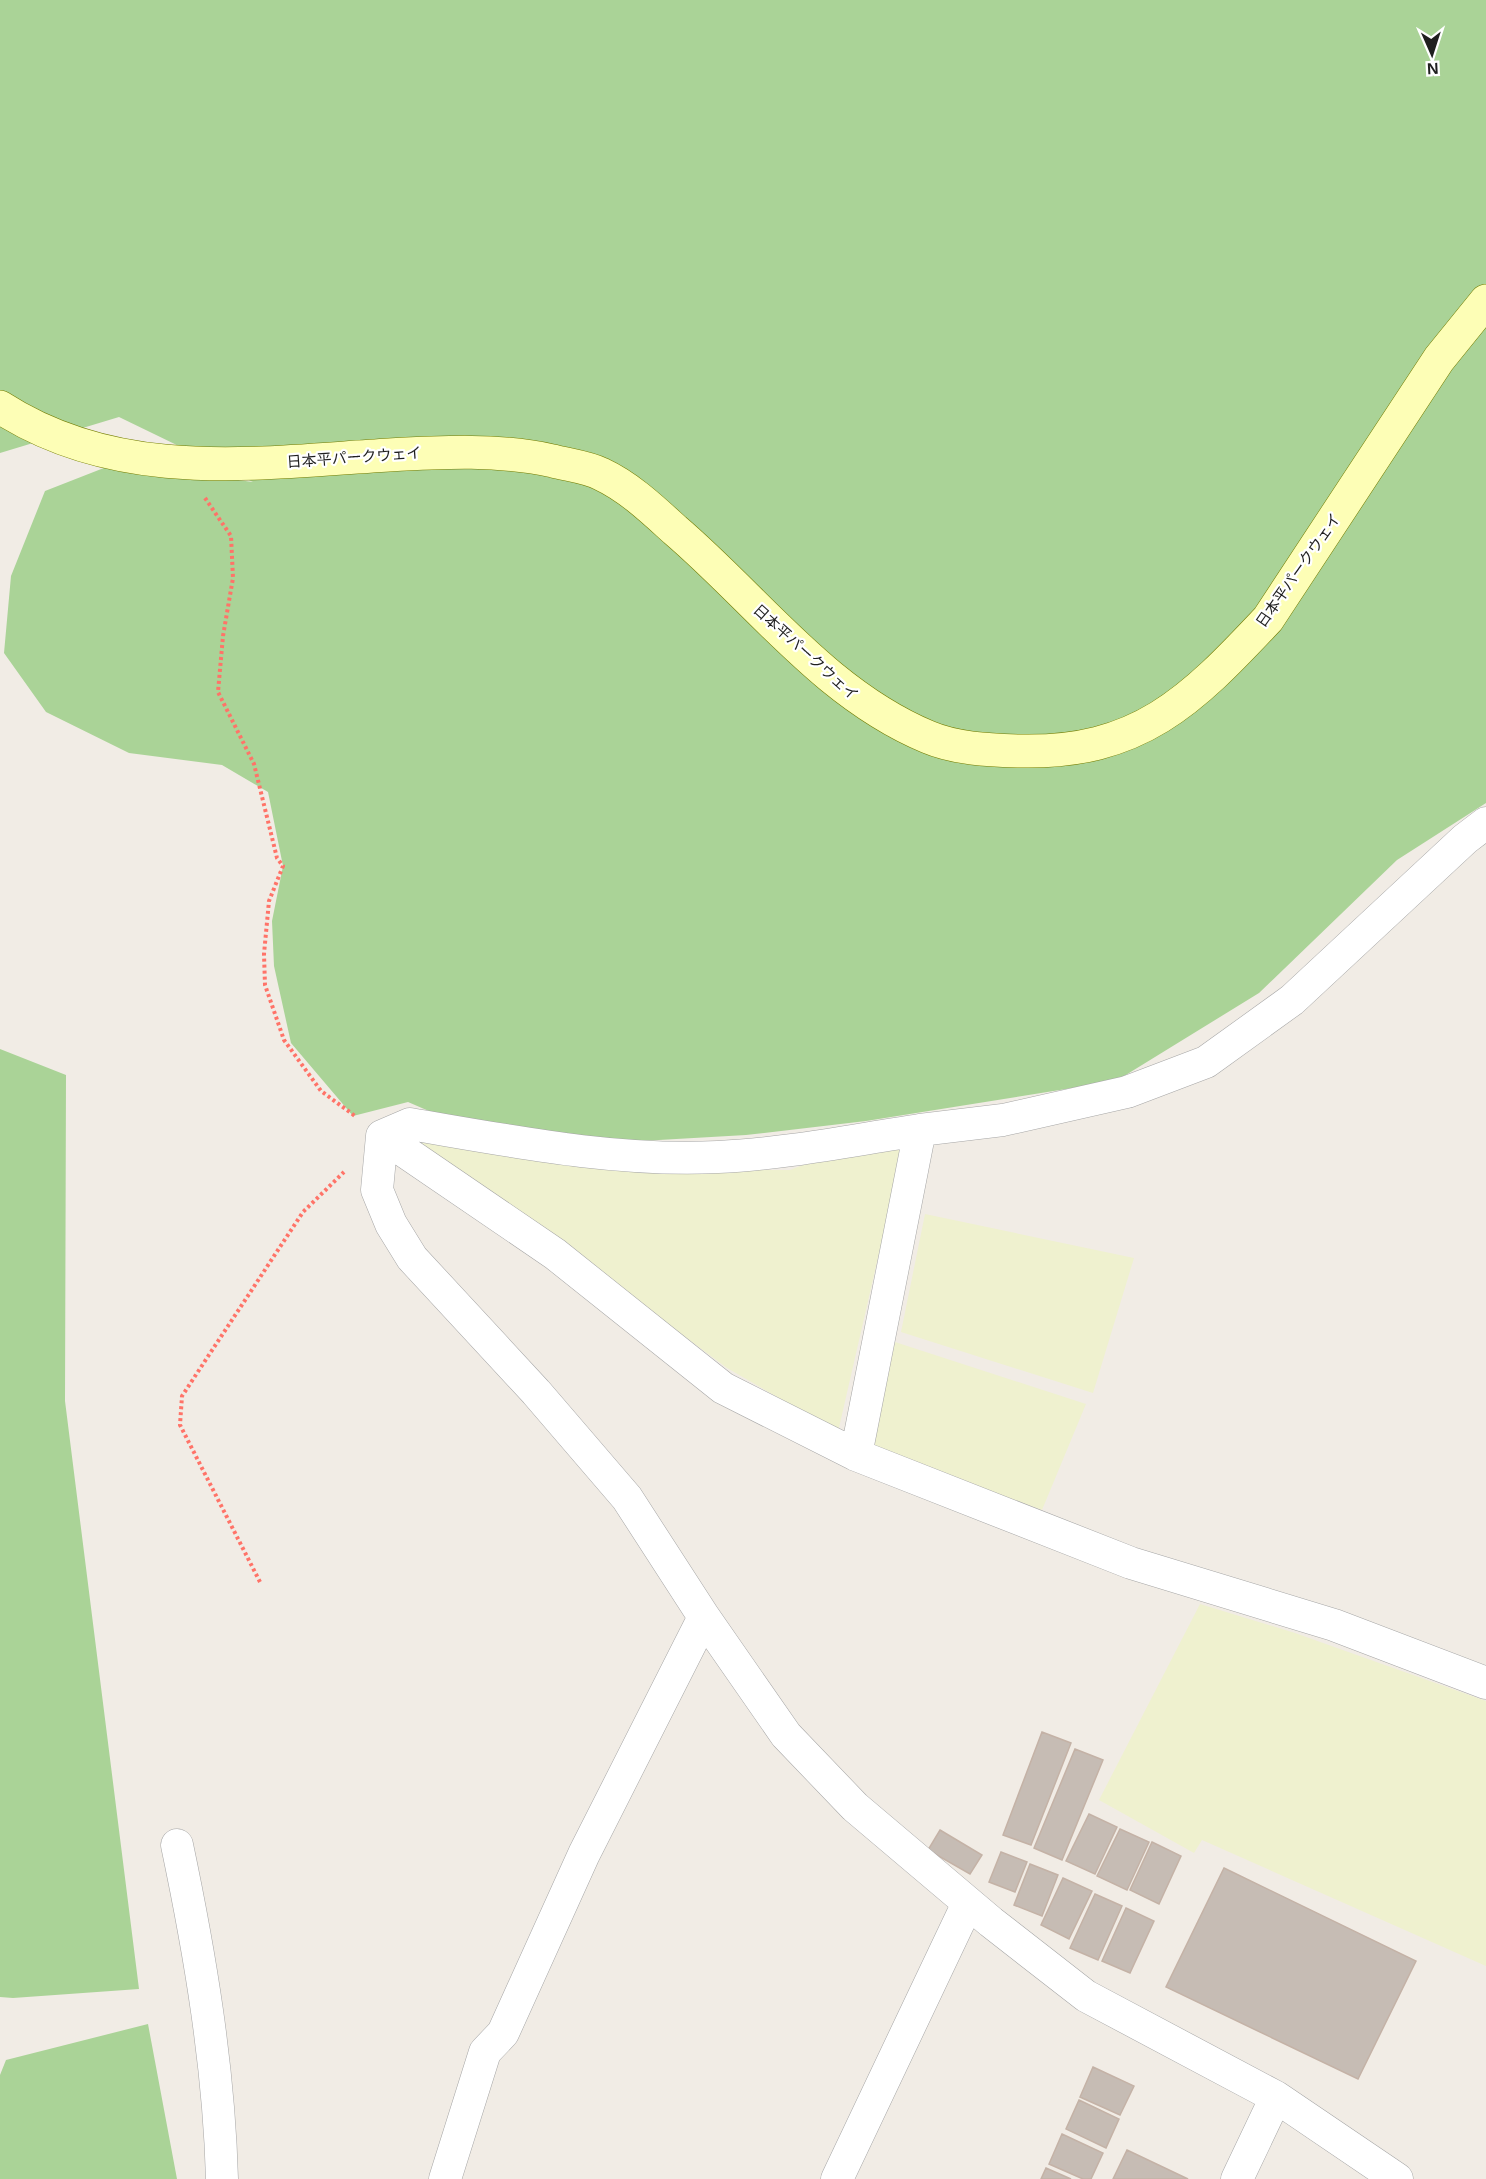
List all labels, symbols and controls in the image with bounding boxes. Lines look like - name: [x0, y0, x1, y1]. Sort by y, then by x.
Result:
- north arrow: [1402, 24, 1462, 84]
- text: N: [1427, 60, 1439, 77]
- street label: 日本平パークウェイ: [286, 444, 422, 470]
- street label: 日本平パークウェイ: [1252, 510, 1344, 630]
- street label: 日本平パークウェイ: [750, 601, 862, 703]

